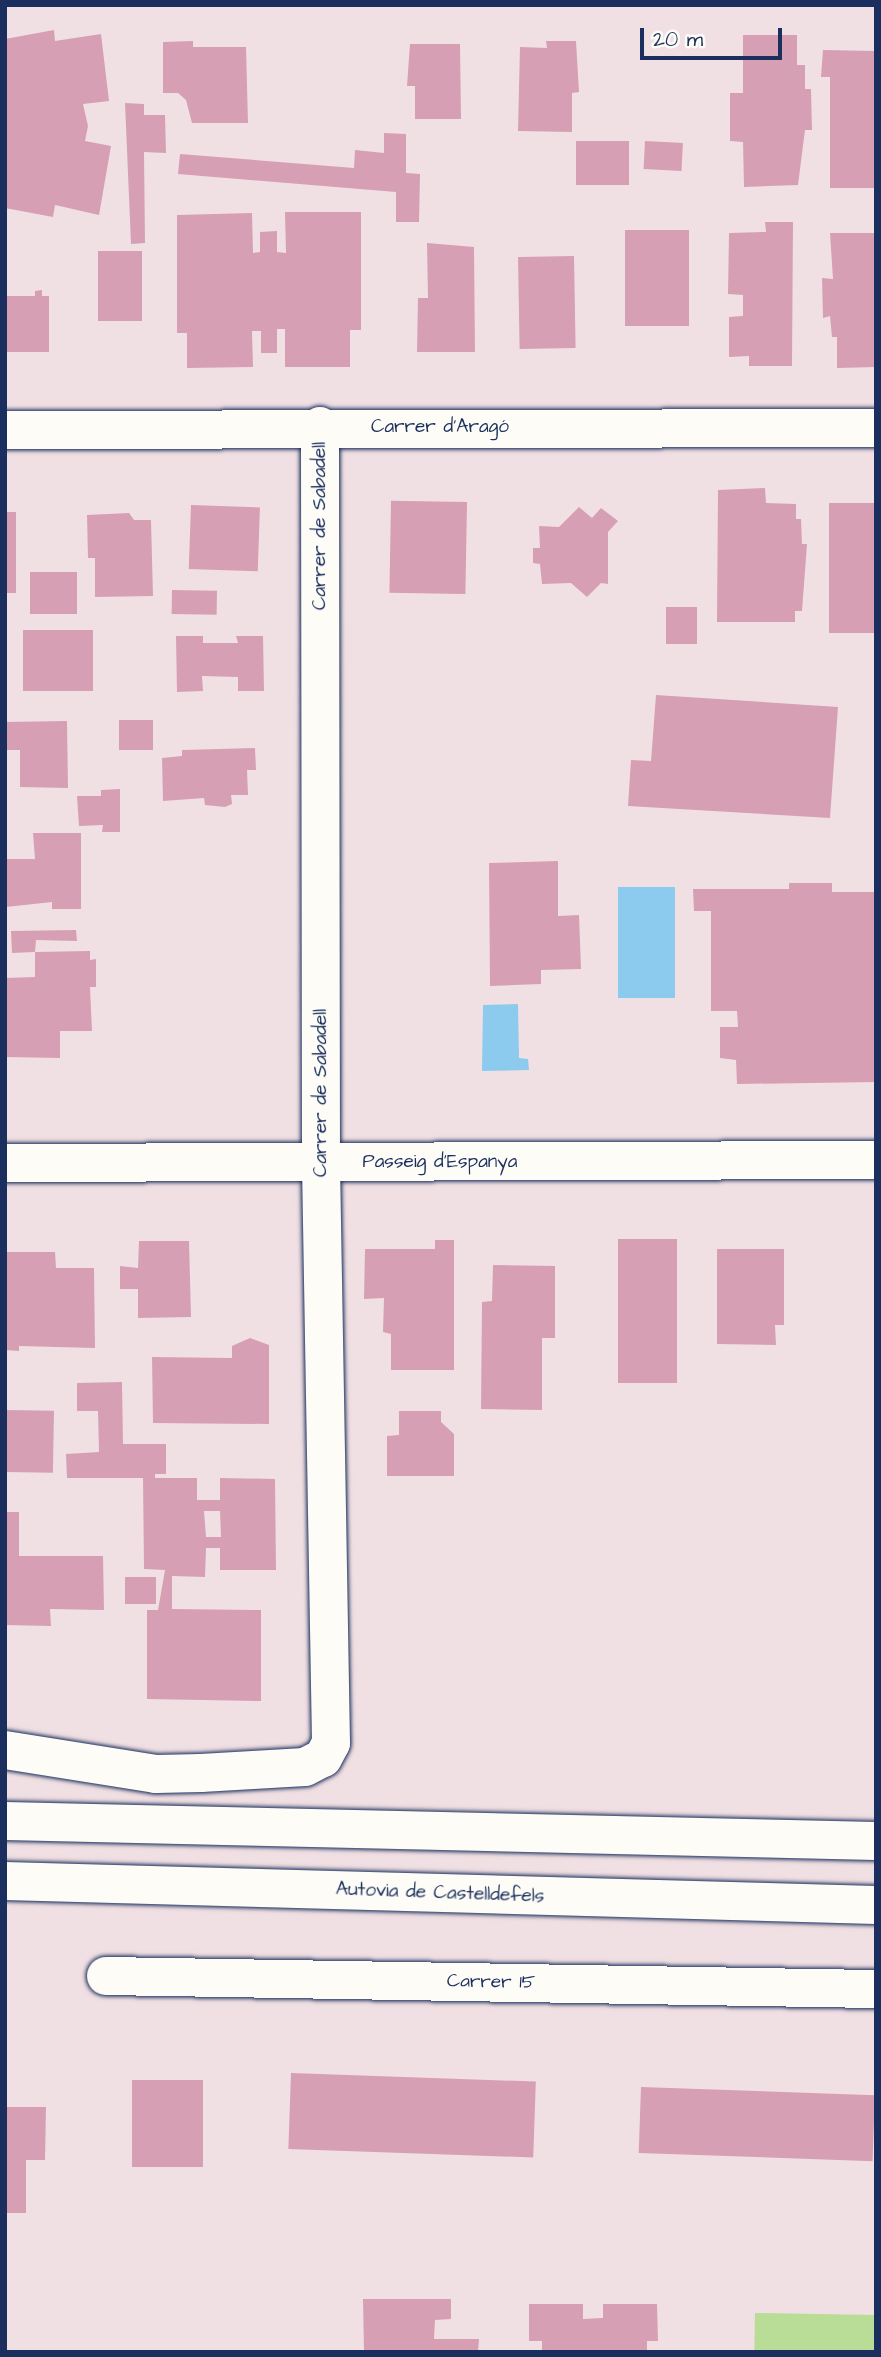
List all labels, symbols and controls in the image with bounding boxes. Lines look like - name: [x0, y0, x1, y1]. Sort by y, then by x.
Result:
- scale bar: [643, 14, 785, 58]
- text: 20 m: [653, 25, 703, 54]
- street label: Carrer d'Aragó: [371, 416, 509, 438]
- street label: Carrer de Sabadell: [309, 442, 331, 610]
- street label: Carrer de Sabadell: [310, 1009, 332, 1177]
- street label: Passeig d'Espanya: [363, 1151, 517, 1173]
- street label: Autovia de Castelldefels: [335, 1878, 545, 1908]
- street label: Carrer 15: [447, 1970, 535, 1994]

